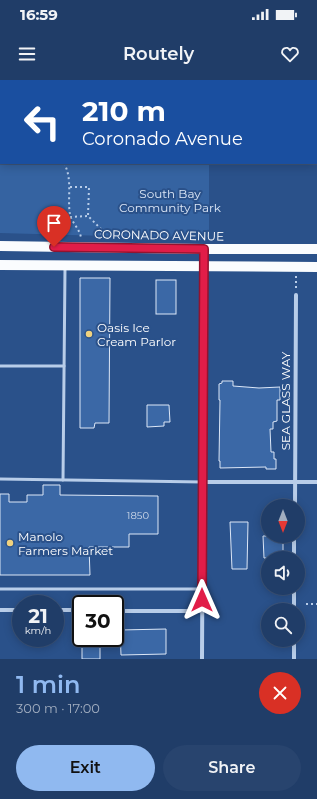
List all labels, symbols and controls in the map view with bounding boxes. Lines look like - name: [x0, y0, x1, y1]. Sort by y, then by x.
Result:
- text: 16:59: [20, 5, 58, 24]
- icon: menu: [16, 43, 38, 65]
- text: Routely: [123, 43, 194, 65]
- icon: heart: [279, 43, 301, 65]
- text: 210 m: [82, 94, 166, 128]
- icon: left: [16, 96, 68, 148]
- text: Coronado Avenue: [82, 128, 243, 150]
- park label: South Bay Community Park: [119, 186, 222, 215]
- pin: [37, 206, 71, 247]
- icon: arrive: [43, 212, 65, 234]
- street label: CORONADO AVENUE: [94, 226, 224, 244]
- place label: Oasis Ice Cream Parlor: [97, 320, 176, 349]
- marker: Oasis Ice Cream Parlor: [84, 329, 94, 339]
- street label: SEA GLASS WAY: [278, 351, 293, 450]
- north arrow: [261, 499, 305, 543]
- map controls: [261, 499, 305, 647]
- house number: 1850: [127, 509, 150, 522]
- place label: Manolo Farmers Market: [18, 529, 113, 558]
- marker: Manolo Farmers Market: [5, 538, 15, 548]
- button: sound: [261, 551, 305, 595]
- position arrow: [181, 579, 223, 621]
- speed limit sign: 30: [72, 595, 124, 647]
- button: search: [261, 603, 305, 647]
- text: 21: [28, 604, 48, 628]
- text: km/h: [25, 624, 51, 637]
- text: 1 min: [16, 670, 80, 699]
- button: close: [259, 672, 301, 714]
- text: 300 m · 17:00: [16, 700, 100, 716]
- button: Exit: [16, 745, 155, 791]
- button: Share: [163, 745, 301, 791]

